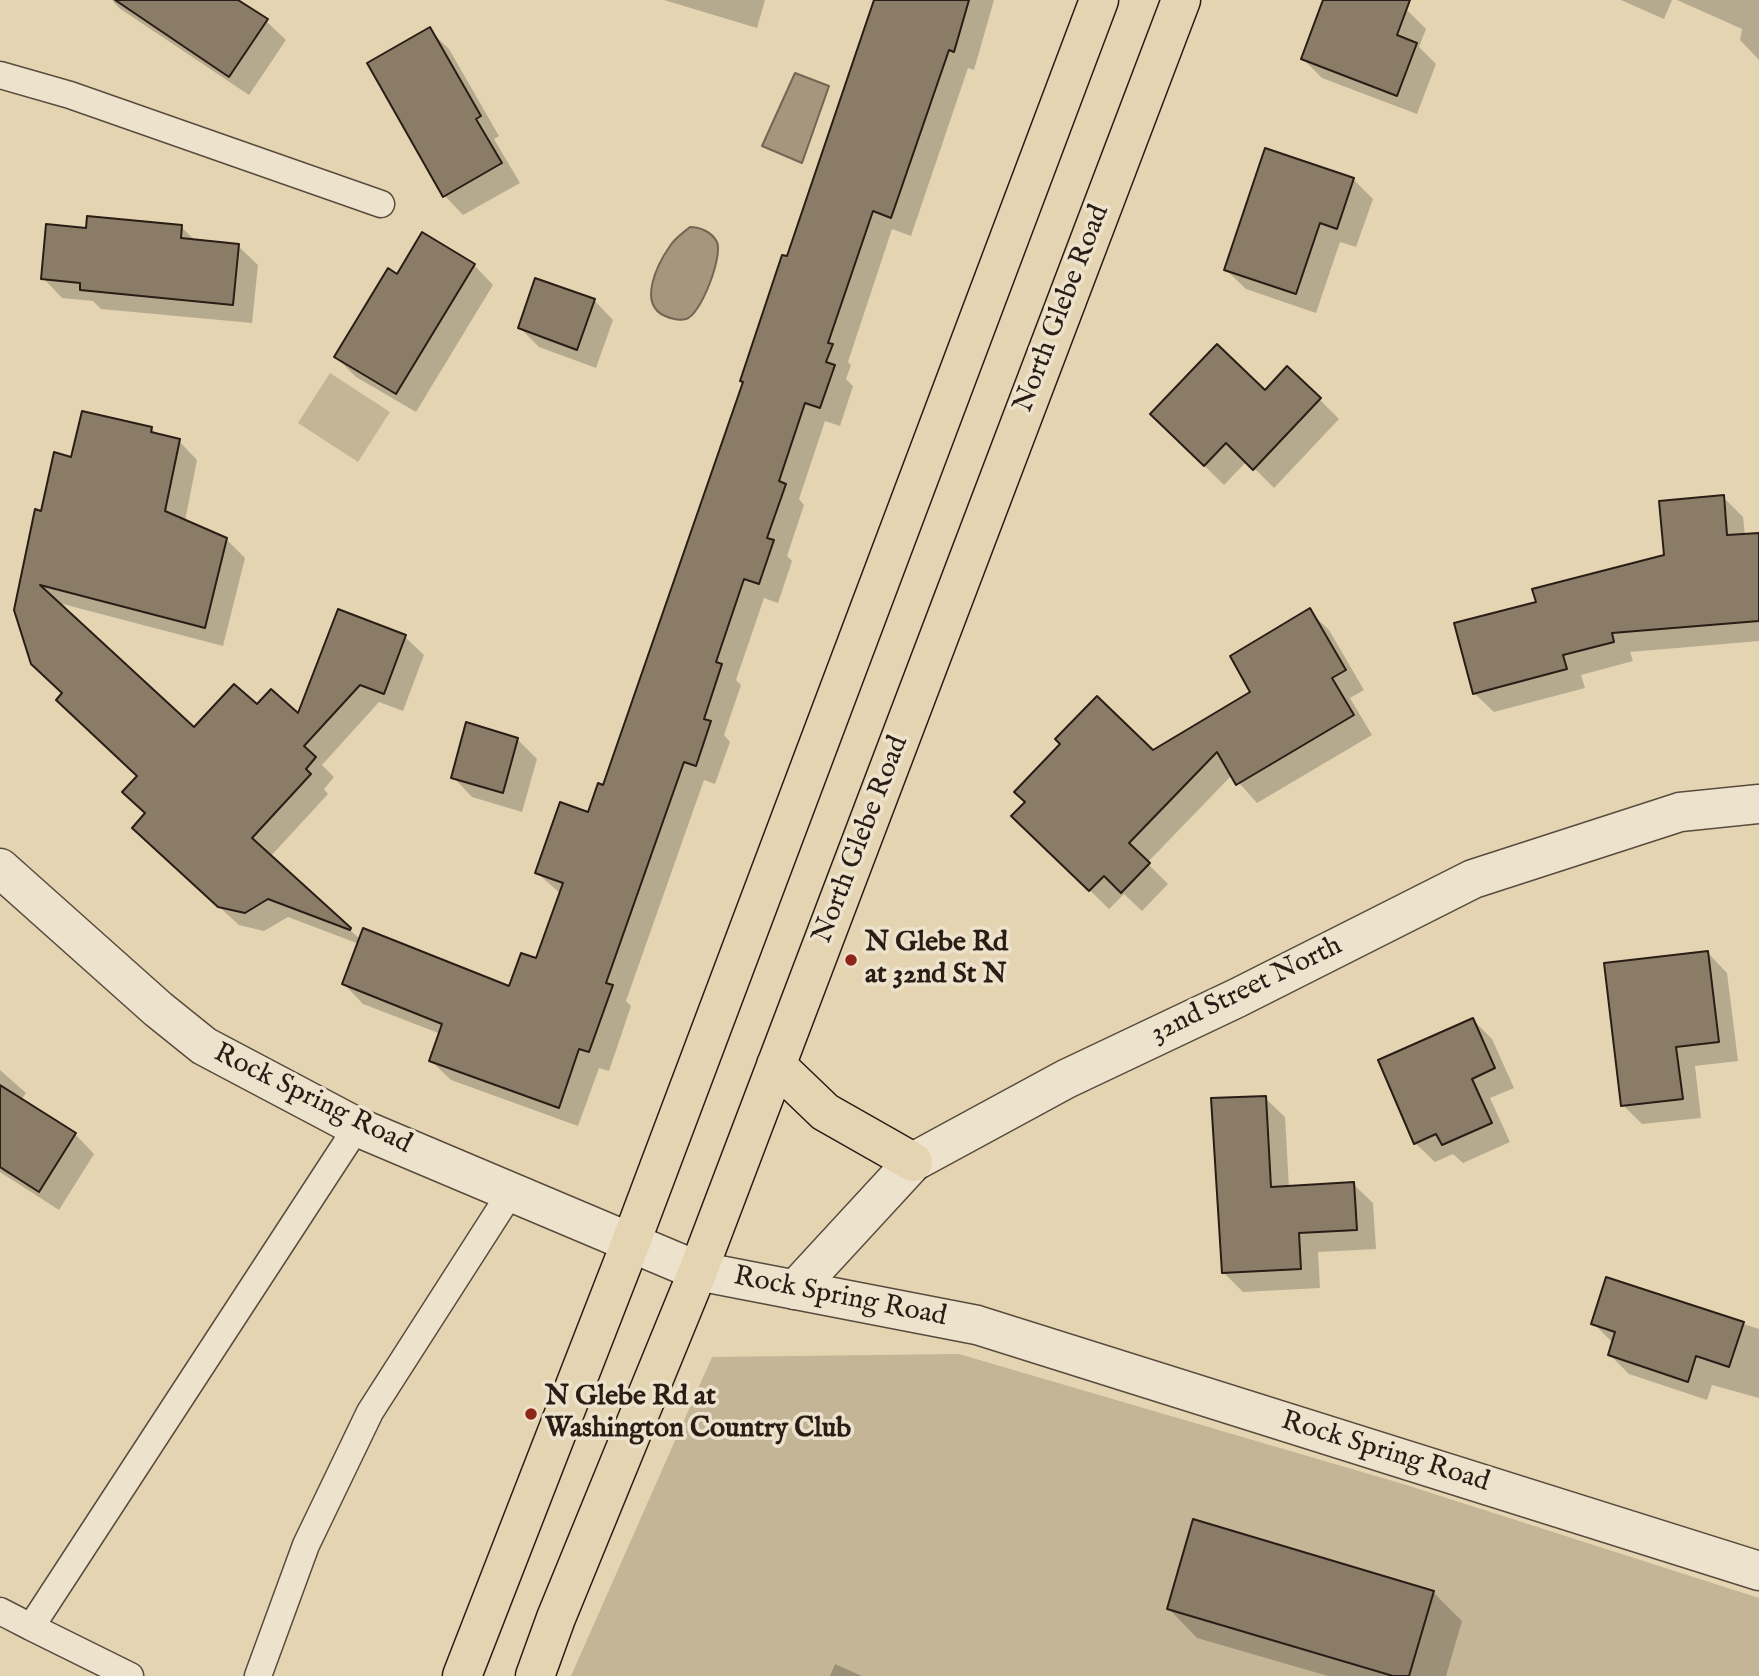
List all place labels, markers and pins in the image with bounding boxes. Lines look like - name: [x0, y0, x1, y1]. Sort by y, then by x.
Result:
- place label: N Glebe Rd at 32nd St N: [865, 927, 1008, 993]
- marker: N Glebe Rd at 32nd St N: [843, 952, 859, 968]
- place label: N Glebe Rd at Washington Country Club: [545, 1381, 851, 1447]
- marker: N Glebe Rd at Washington Country Club: [523, 1406, 539, 1422]

